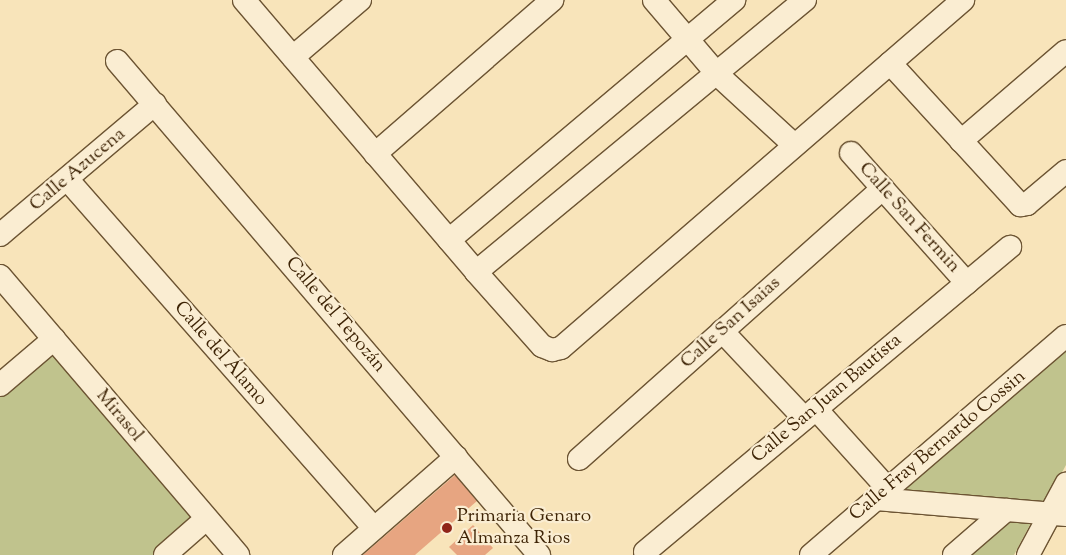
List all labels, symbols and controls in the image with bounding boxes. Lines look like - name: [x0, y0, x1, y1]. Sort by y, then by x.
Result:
- street label: Calle Azucena: [25, 123, 131, 217]
- street label: Calle San Fermin: [853, 158, 965, 278]
- street label: Calle del Tepozán: [280, 252, 390, 378]
- street label: Calle San Isaias: [676, 272, 786, 374]
- street label: Calle del Álamo: [168, 297, 272, 411]
- street label: Calle San Juan Bautista: [747, 330, 907, 468]
- street label: Calle Fray Bernardo Cossin: [845, 366, 1031, 526]
- street label: Mirasol: [90, 385, 148, 447]
- place label: Primaria Genaro Almanza Rios: [457, 506, 591, 550]
- marker: Primaria Genaro Almanza Rios: [441, 522, 453, 534]

